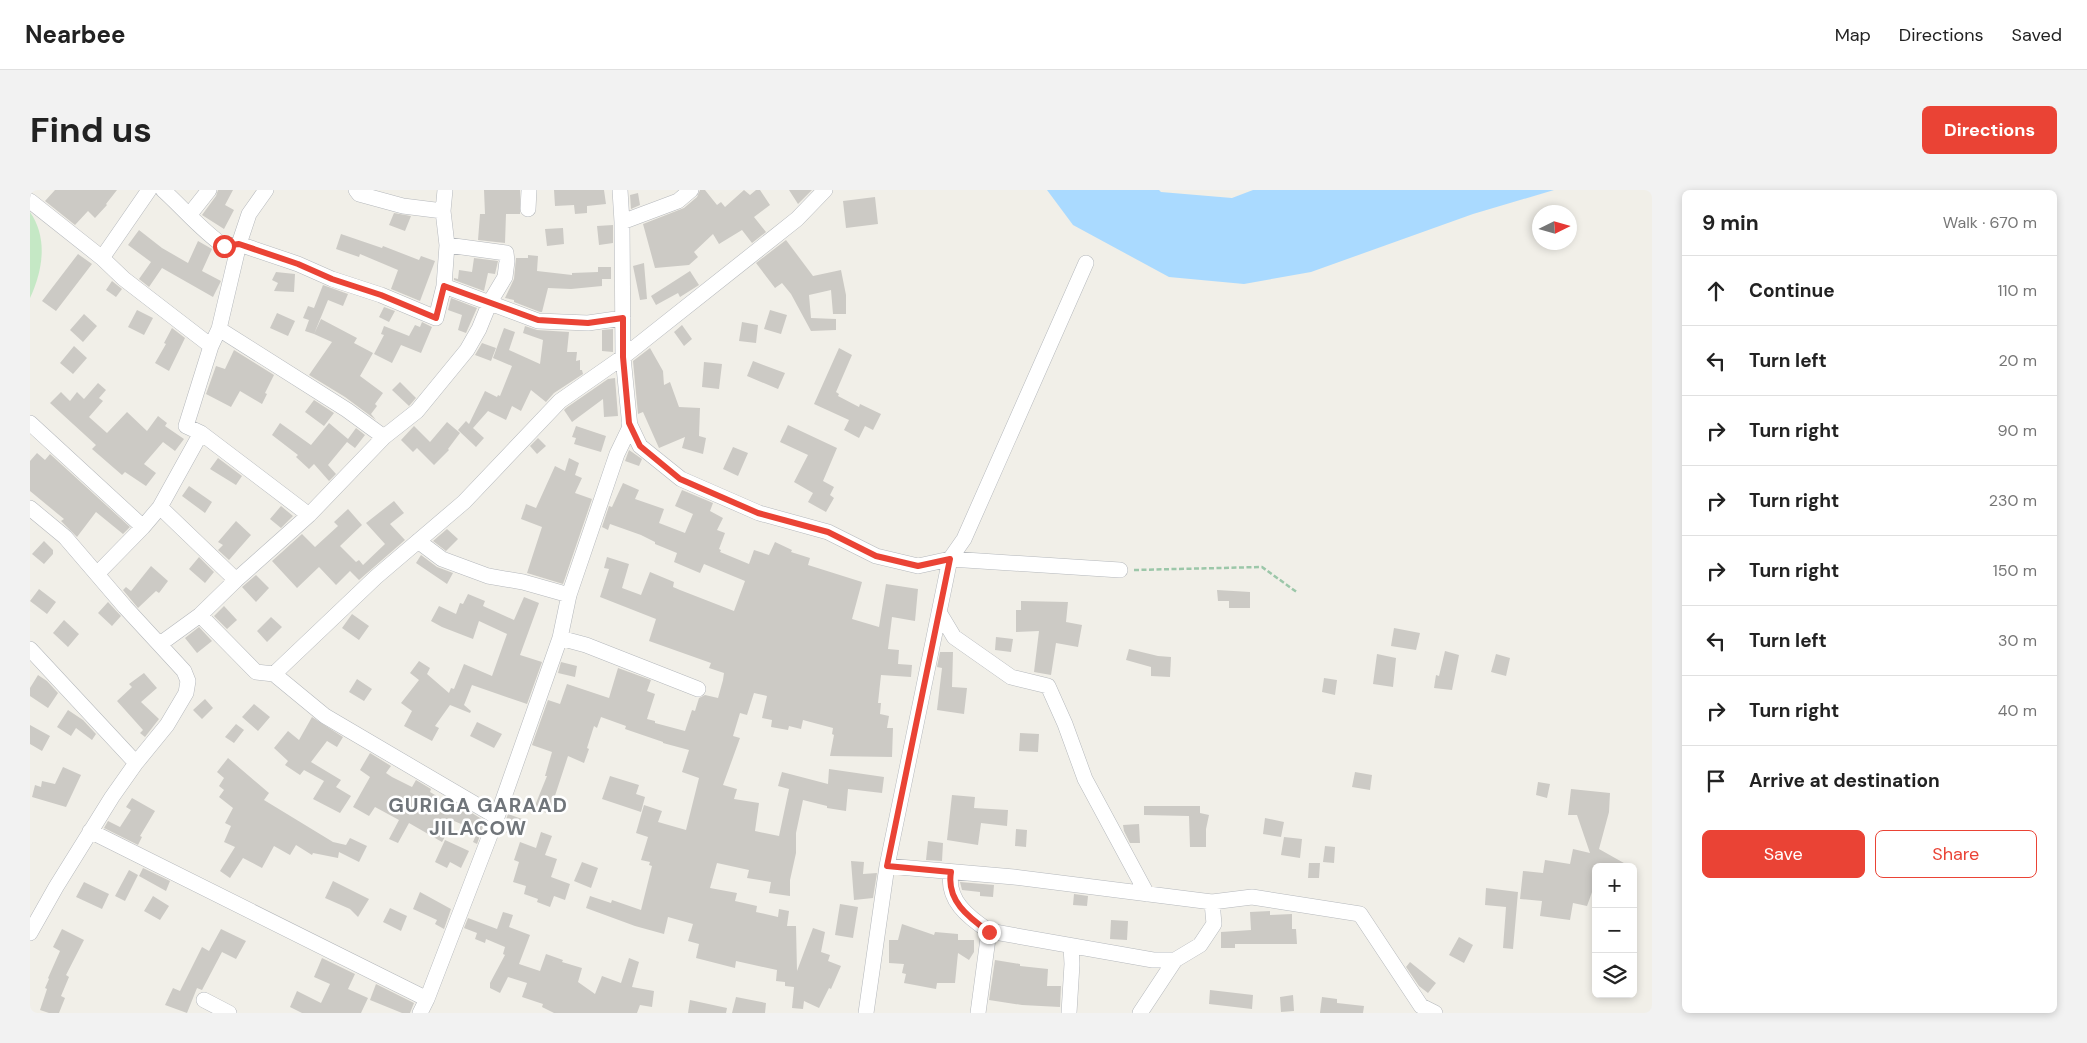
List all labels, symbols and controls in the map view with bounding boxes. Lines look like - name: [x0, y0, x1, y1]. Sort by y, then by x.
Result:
- text: Nearbee: [25, 19, 125, 50]
- text: Map: [1835, 23, 1871, 47]
- text: Directions: [1899, 23, 1984, 47]
- text: Saved: [2012, 23, 2062, 47]
- button: Directions: [1922, 106, 2057, 154]
- text: Find us: [30, 107, 152, 153]
- north arrow: [1532, 205, 1577, 250]
- text: 9 min: [1702, 209, 1759, 237]
- text: Walk · 670 m: [1943, 212, 2037, 233]
- route start: [213, 235, 236, 258]
- icon: ahead: [1702, 277, 1730, 305]
- text: Continue: [1749, 278, 1835, 303]
- text: 110 m: [1998, 280, 2037, 301]
- icon: left: [1702, 347, 1730, 375]
- text: Turn left: [1749, 348, 1827, 373]
- text: 20 m: [1998, 350, 2037, 371]
- icon: right: [1702, 417, 1730, 445]
- text: Turn right: [1749, 418, 1839, 443]
- text: 90 m: [1997, 420, 2037, 441]
- icon: right: [1702, 487, 1730, 515]
- text: Turn right: [1749, 488, 1839, 513]
- text: 230 m: [1989, 490, 2037, 511]
- icon: right: [1702, 557, 1730, 585]
- text: Turn right: [1749, 558, 1839, 583]
- text: 150 m: [1993, 560, 2037, 581]
- icon: left: [1702, 627, 1730, 655]
- text: Turn left: [1749, 628, 1827, 653]
- text: 30 m: [1998, 630, 2037, 651]
- icon: right: [1702, 697, 1730, 725]
- text: Turn right: [1749, 698, 1839, 723]
- text: 40 m: [1998, 700, 2037, 721]
- icon: arrive: [1702, 767, 1730, 795]
- text: Arrive at destination: [1749, 768, 1940, 793]
- district label: GURIGA GARAAD JILACOW: [388, 792, 568, 841]
- button: Save: [1702, 830, 1865, 878]
- button: Share: [1875, 830, 2037, 878]
- map controls: [1592, 863, 1637, 998]
- button: +: [1592, 863, 1637, 908]
- button: −: [1592, 908, 1637, 953]
- route end: [978, 921, 1001, 944]
- button: layers: [1592, 953, 1637, 998]

